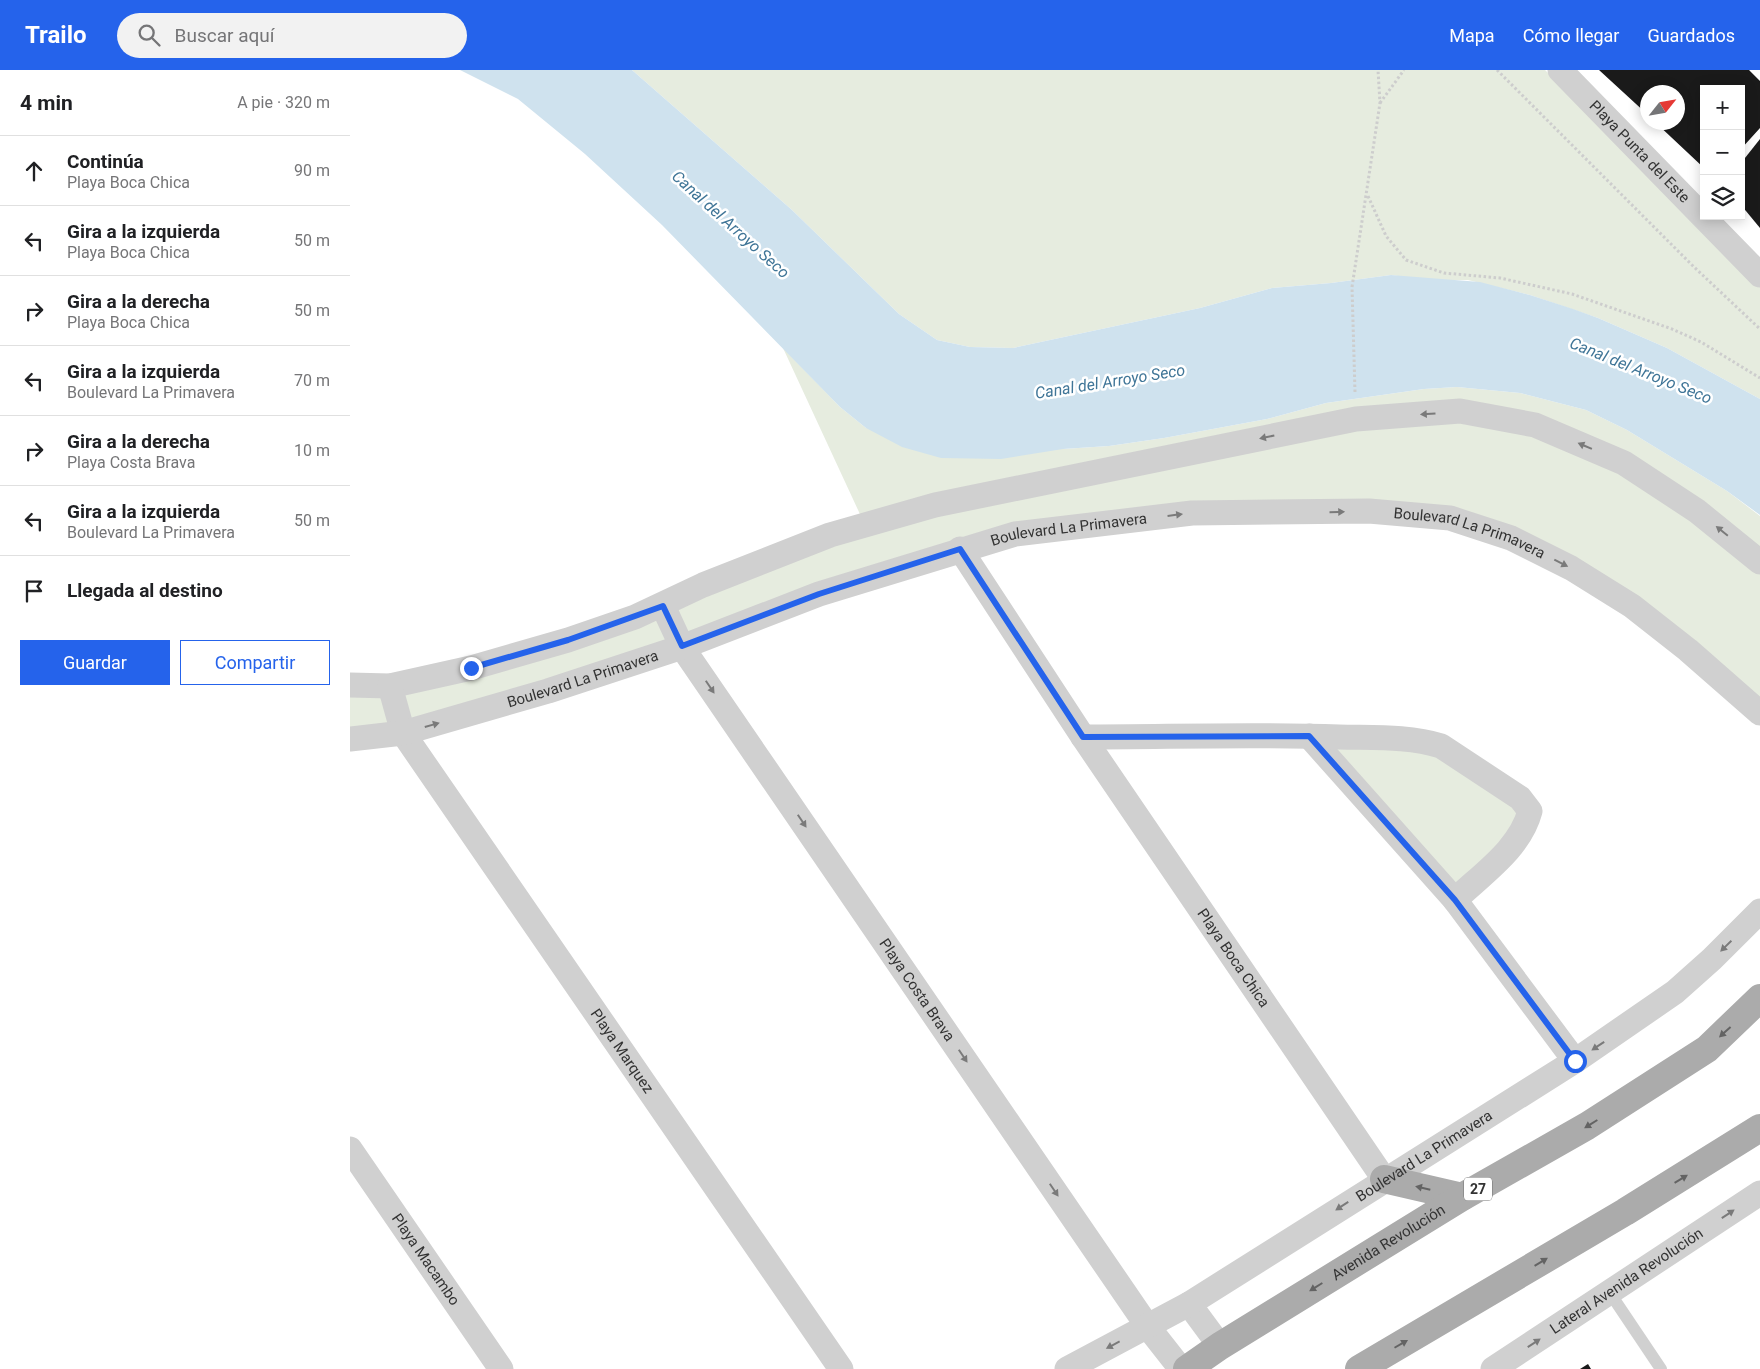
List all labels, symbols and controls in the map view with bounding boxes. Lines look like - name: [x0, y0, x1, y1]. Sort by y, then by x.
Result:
- search box: [117, 13, 467, 58]
- text: Trailo: [25, 21, 87, 49]
- icon: search: [135, 21, 163, 49]
- text: Buscar aquí: [175, 24, 274, 47]
- text: Mapa: [1449, 25, 1495, 46]
- text: Cómo llegar: [1523, 25, 1619, 46]
- text: Guardados: [1647, 25, 1735, 46]
- north arrow: [1640, 85, 1685, 130]
- map controls: [1700, 85, 1745, 220]
- button: +: [1700, 85, 1745, 130]
- text: 4 min: [20, 91, 73, 115]
- text: A pie · 320 m: [237, 93, 330, 112]
- street label: Playa Punta del Este: [1586, 97, 1694, 207]
- button: −: [1700, 130, 1745, 175]
- text: Continúa: [67, 150, 144, 173]
- icon: ahead: [20, 157, 48, 185]
- text: 90 m: [294, 161, 330, 180]
- water label: Canal del Arroyo Seco: [668, 167, 793, 282]
- text: Playa Boca Chica: [67, 173, 190, 192]
- button: layers: [1700, 175, 1745, 220]
- text: Gira a la izquierda: [67, 220, 220, 243]
- icon: left: [20, 227, 48, 255]
- text: 50 m: [294, 231, 330, 250]
- text: Playa Boca Chica: [67, 243, 190, 262]
- text: Gira a la derecha: [67, 290, 210, 313]
- icon: right: [20, 297, 48, 325]
- text: 50 m: [294, 301, 330, 320]
- text: Playa Boca Chica: [67, 313, 190, 332]
- water label: Canal del Arroyo Seco: [1567, 333, 1715, 408]
- text: Gira a la izquierda: [67, 360, 220, 383]
- water label: Canal del Arroyo Seco: [1034, 360, 1187, 403]
- icon: left: [20, 367, 48, 395]
- text: 70 m: [294, 371, 330, 390]
- text: Boulevard La Primavera: [67, 383, 235, 402]
- one-way arrow: [1420, 410, 1436, 418]
- text: Gira a la derecha: [67, 430, 210, 453]
- one-way arrow: [1260, 433, 1275, 441]
- icon: right: [20, 437, 48, 465]
- text: 10 m: [294, 441, 330, 460]
- one-way arrow: [1578, 442, 1592, 450]
- text: Playa Costa Brava: [67, 453, 195, 472]
- text: Gira a la izquierda: [67, 500, 220, 523]
- street label: Boulevard La Primavera: [1393, 504, 1548, 563]
- icon: left: [20, 507, 48, 535]
- one-way arrow: [1330, 508, 1346, 516]
- street label: Boulevard La Primavera: [988, 509, 1148, 550]
- text: 50 m: [294, 511, 330, 530]
- one-way arrow: [1167, 511, 1183, 519]
- text: Boulevard La Primavera: [67, 523, 235, 542]
- one-way arrow: [1716, 526, 1729, 537]
- one-way arrow: [1553, 559, 1568, 567]
- icon: arrive: [20, 577, 48, 605]
- text: Llegada al destino: [67, 579, 223, 602]
- button: Guardar: [20, 640, 170, 685]
- button: Compartir: [180, 640, 330, 685]
- street label: Boulevard La Primavera: [505, 646, 661, 711]
- route end: [460, 657, 483, 680]
- one-way arrow: [705, 680, 715, 694]
- one-way arrow: [424, 721, 440, 729]
- one-way arrow: [797, 814, 806, 828]
- street label: Playa Boca Chica: [1194, 905, 1273, 1011]
- street label: Playa Costa Brava: [876, 935, 959, 1045]
- one-way arrow: [1720, 940, 1732, 952]
- street label: Playa Marquez: [587, 1005, 657, 1097]
- one-way arrow: [1720, 1026, 1732, 1038]
- one-way arrow: [1591, 1041, 1605, 1051]
- one-way arrow: [958, 1049, 967, 1063]
- route start: [1564, 1050, 1587, 1073]
- street label: Boulevard La Primavera: [1353, 1106, 1496, 1206]
- one-way arrow: [1585, 1119, 1598, 1128]
- one-way arrow: [1674, 1174, 1687, 1183]
- road number: 27: [1464, 1178, 1492, 1200]
- one-way arrow: [1049, 1183, 1059, 1197]
- one-way arrow: [1416, 1184, 1431, 1192]
- street label: Avenida Revolución: [1328, 1201, 1448, 1284]
- one-way arrow: [1335, 1202, 1348, 1211]
- one-way arrow: [1721, 1209, 1735, 1219]
- street label: Playa Macambo: [388, 1210, 464, 1309]
- street label: Lateral Avenida Revolución: [1547, 1224, 1706, 1338]
- one-way arrow: [1535, 1257, 1548, 1266]
- one-way arrow: [1310, 1283, 1323, 1292]
- one-way arrow: [1528, 1338, 1541, 1348]
- one-way arrow: [1394, 1340, 1408, 1349]
- one-way arrow: [1106, 1341, 1120, 1349]

